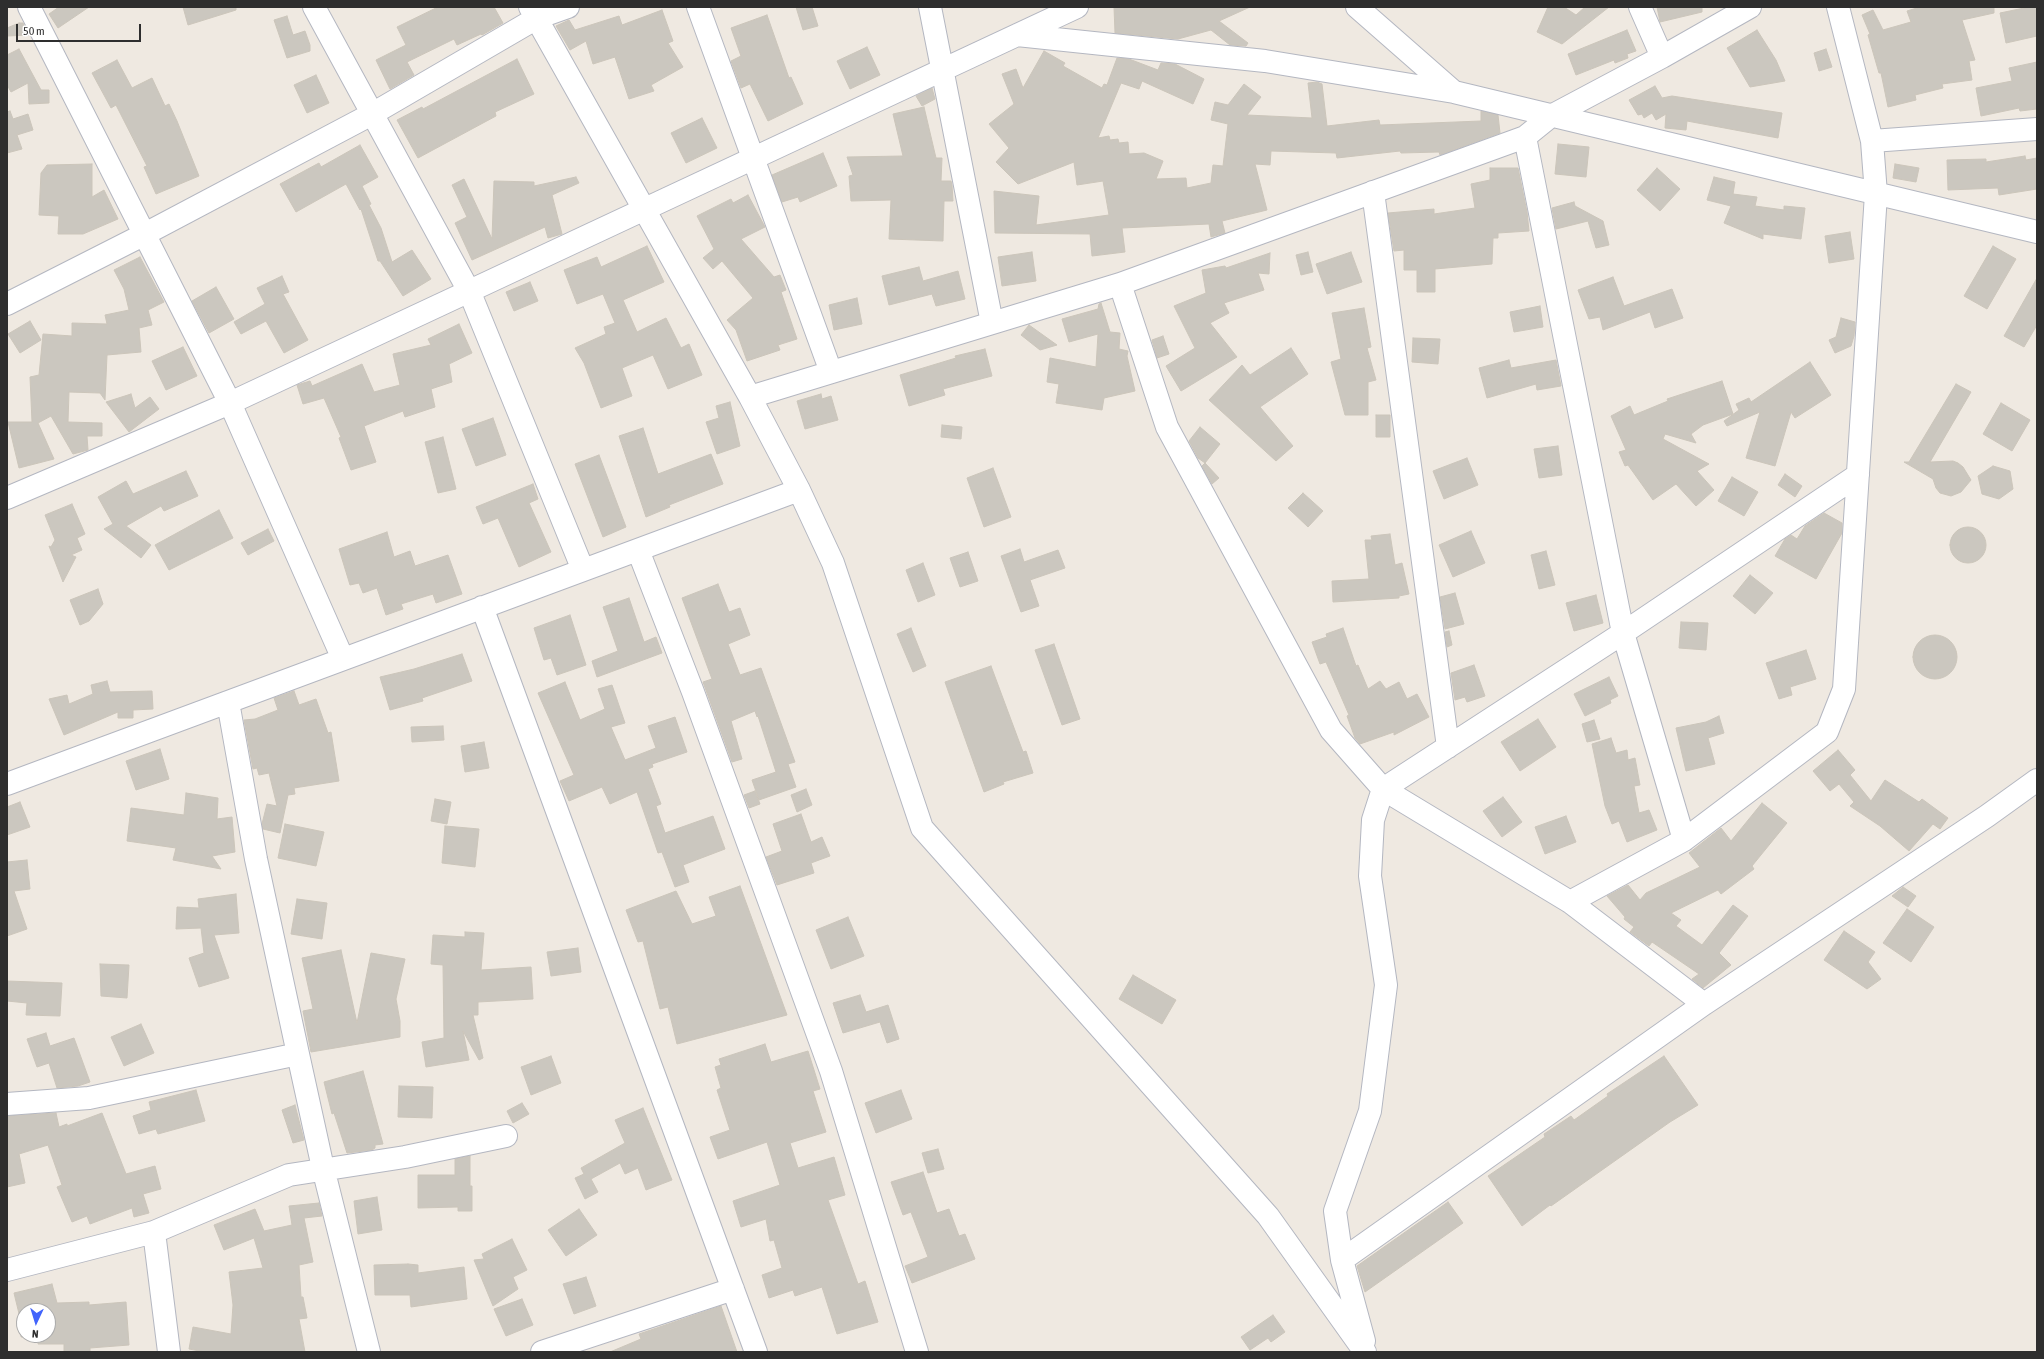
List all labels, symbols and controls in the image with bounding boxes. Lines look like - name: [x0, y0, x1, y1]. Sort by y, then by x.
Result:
- scale bar: [18, 16, 143, 42]
- text: 50 m: [23, 24, 45, 38]
- north arrow: [16, 1303, 56, 1343]
- text: N: [32, 1328, 39, 1340]

